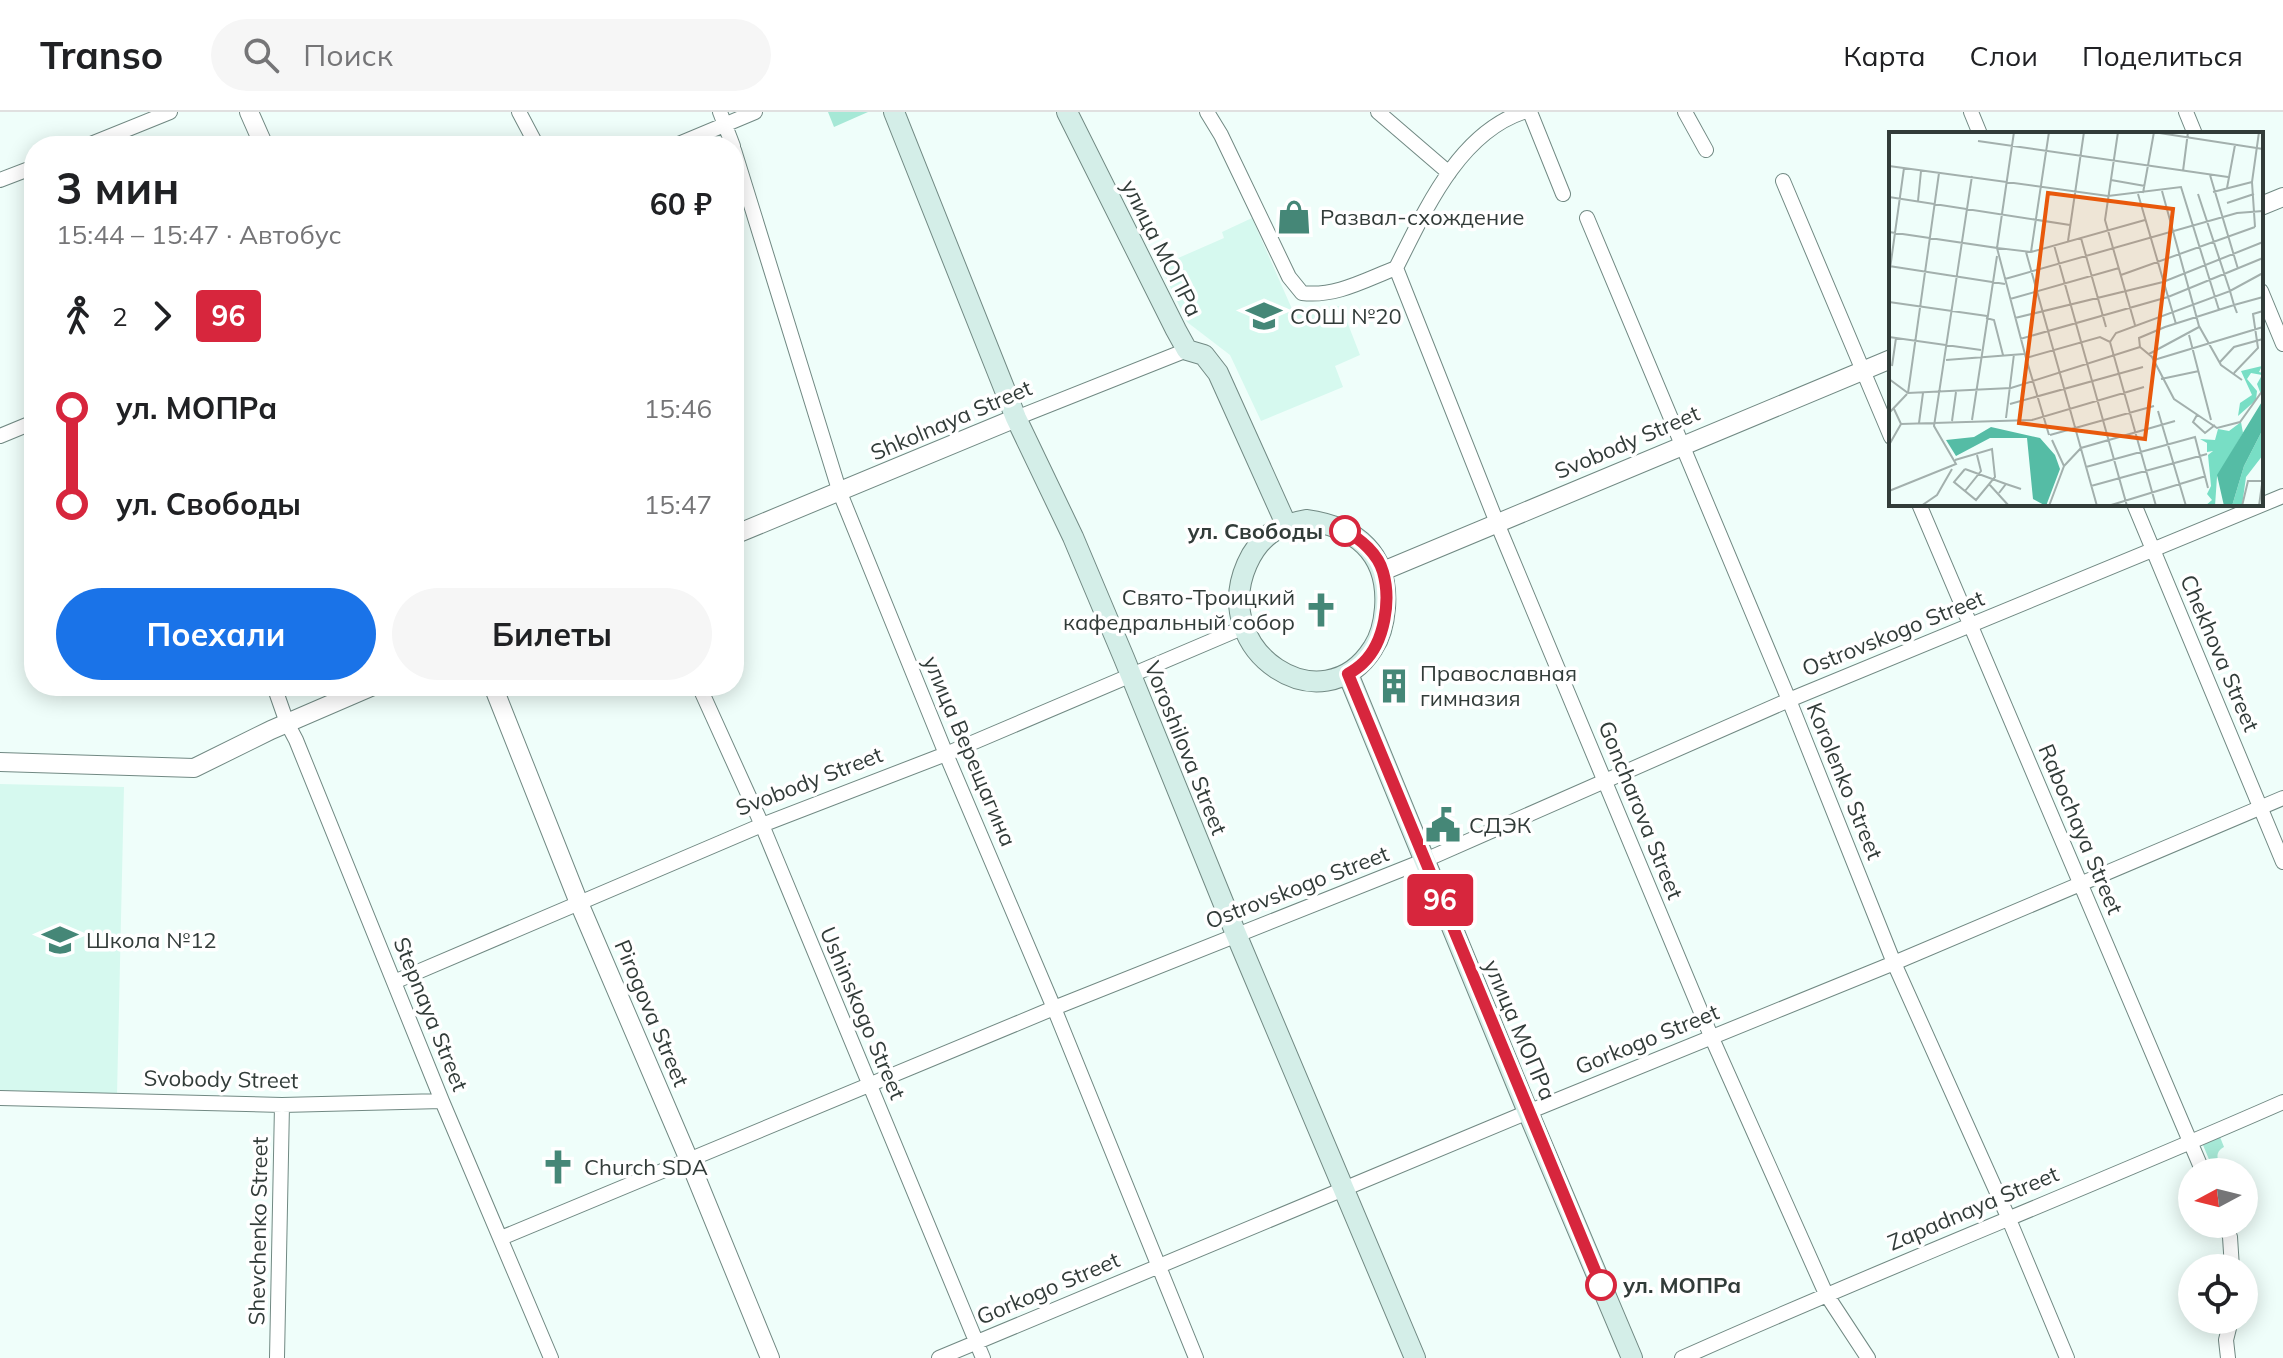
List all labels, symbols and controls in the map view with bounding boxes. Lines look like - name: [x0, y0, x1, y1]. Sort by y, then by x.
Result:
- search box: [211, 19, 771, 91]
- text: Transo: [40, 31, 163, 79]
- icon: search: [239, 33, 283, 77]
- text: Поиск: [303, 36, 393, 74]
- text: Карта: [1843, 38, 1926, 73]
- text: Слои: [1970, 38, 2038, 73]
- text: Поделиться: [2082, 38, 2243, 73]
- inset map: [1889, 132, 2263, 506]
- text: 3 мин: [56, 160, 179, 215]
- street label: улица МОПРа: [1115, 175, 1209, 321]
- text: 60 ₽: [650, 185, 712, 223]
- shop icon: Развал-схождение: [1275, 198, 1313, 236]
- place label: Развал-схождение: [1320, 203, 1524, 231]
- text: 15:44 – 15:47 · Автобус: [56, 218, 342, 251]
- icon: walk: [56, 294, 100, 338]
- icon: forward: [140, 294, 184, 338]
- school or university icon: СОШ №20: [1245, 297, 1283, 335]
- text: 96: [212, 298, 245, 333]
- text: 2: [112, 300, 128, 333]
- place label: СОШ №20: [1290, 302, 1402, 330]
- street label: Shkolnaya Street: [866, 373, 1036, 467]
- text: ул. МОПРа: [116, 389, 277, 427]
- text: 15:46: [644, 392, 712, 425]
- street label: Svobody Street: [1550, 399, 1704, 485]
- text: ул. Свободы: [116, 485, 301, 523]
- text: 15:47: [644, 488, 712, 521]
- marker: ул. Свободы: [1330, 516, 1360, 546]
- place label: ул. Свободы: [1187, 517, 1323, 545]
- street label: Chekhova Street: [2174, 570, 2266, 736]
- place label: Свято-Троицкий кафедральный собор: [1063, 583, 1295, 636]
- street label: Ostrovskogo Street: [1798, 584, 1989, 682]
- button: Поехали: [56, 588, 376, 680]
- button: Билеты: [392, 588, 712, 680]
- church icon: Свято-Троицкий кафедральный собор: [1302, 591, 1340, 629]
- street label: улица Верещагина: [917, 652, 1023, 850]
- street label: Voroshilova Street: [1138, 657, 1234, 839]
- place label: Православная гимназия: [1420, 659, 1577, 712]
- building icon: Православная гимназия: [1375, 667, 1413, 705]
- street label: Korolenko Street: [1801, 698, 1889, 864]
- street label: Goncharova Street: [1592, 717, 1690, 904]
- street label: Svobody Street: [732, 740, 887, 822]
- street label: Rabochaya Street: [2033, 740, 2130, 919]
- public building icon: СДЭК: [1424, 806, 1462, 844]
- place label: СДЭК: [1469, 811, 1532, 839]
- street label: Ostrovskogo Street: [1201, 839, 1393, 935]
- line badge: 96: [1404, 874, 1476, 926]
- text: 96: [1423, 882, 1457, 917]
- school or university icon: Школа №12: [41, 921, 79, 959]
- street label: Ushinskogo Street: [814, 922, 912, 1104]
- place label: Школа №12: [86, 926, 217, 954]
- street label: Stepnaya Street: [387, 933, 475, 1095]
- street label: Pirogova Street: [608, 935, 696, 1091]
- street label: улица МОПРа: [1478, 955, 1562, 1105]
- street label: Gorkogo Street: [1571, 997, 1723, 1081]
- street label: Svobody Street: [143, 1064, 299, 1094]
- street label: Shevchenko Street: [242, 1136, 274, 1326]
- church icon: Church SDA: [539, 1148, 577, 1186]
- place label: Church SDA: [584, 1153, 708, 1181]
- north arrow: [2178, 1158, 2258, 1238]
- map controls: [2178, 1158, 2258, 1334]
- street label: Zapadnaya Street: [1883, 1159, 2063, 1257]
- street label: Gorkogo Street: [972, 1245, 1124, 1331]
- button: locate: [2178, 1254, 2258, 1334]
- marker: ул. МОПРа: [1586, 1270, 1616, 1300]
- place label: ул. МОПРа: [1623, 1271, 1741, 1299]

